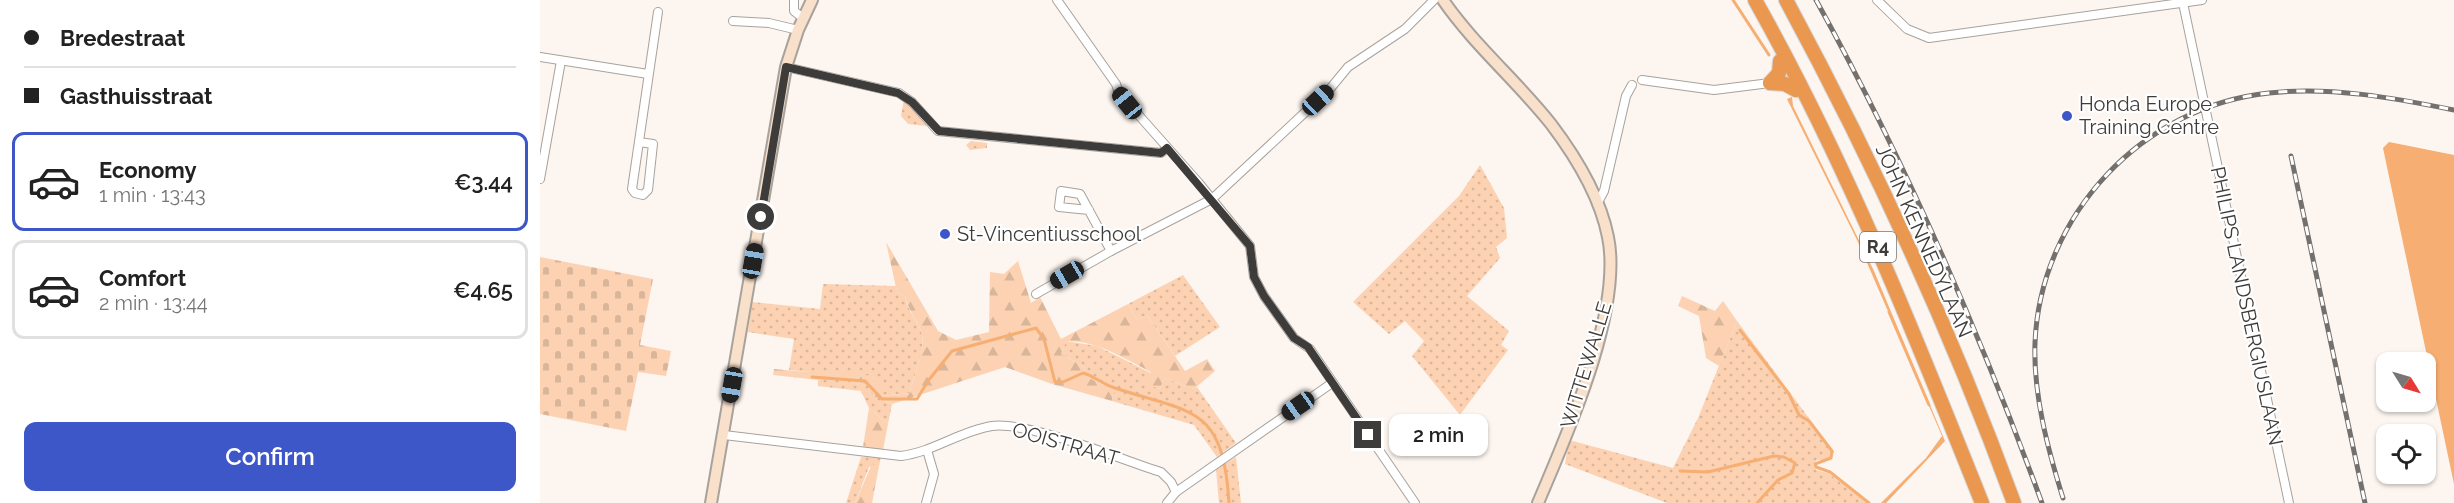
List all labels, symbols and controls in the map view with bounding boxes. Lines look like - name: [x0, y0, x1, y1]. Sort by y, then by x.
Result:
- text: Bredestraat: [60, 25, 185, 51]
- car: [1299, 81, 1337, 119]
- text: Gasthuisstraat: [60, 83, 213, 109]
- car: [1109, 83, 1145, 123]
- place label: Honda Europe Training Centre: [2079, 92, 2219, 139]
- marker: Honda Europe Training Centre: [2060, 109, 2074, 123]
- street label: JOHN KENNEDYLAAN: [1871, 141, 1977, 341]
- icon: car: [27, 155, 81, 209]
- text: Economy: [99, 157, 197, 183]
- street label: PHILIPS LANDSBERGIUSLAAN: [2206, 164, 2288, 448]
- text: €3.44: [454, 169, 513, 195]
- text: 1 min · 13:43: [99, 183, 206, 207]
- route start: [747, 203, 774, 230]
- place label: St-Vincentiusschool: [957, 222, 1142, 246]
- marker: St-Vincentiusschool: [938, 227, 952, 241]
- road number: R4: [1860, 232, 1896, 262]
- car: [741, 242, 765, 280]
- car: [1047, 258, 1087, 292]
- icon: car: [27, 263, 81, 317]
- text: Comfort: [99, 265, 186, 291]
- text: €4.65: [453, 277, 513, 303]
- text: 2 min · 13:44: [99, 291, 208, 315]
- street label: WITTEWALLE: [1555, 299, 1617, 431]
- north arrow: [2376, 352, 2436, 412]
- map controls: [2376, 352, 2436, 484]
- car: [720, 366, 744, 404]
- car: [1278, 388, 1318, 424]
- callout: 2 min: [1389, 414, 1488, 456]
- street label: OOISTRAAT: [1010, 417, 1122, 471]
- route end: [1354, 421, 1381, 448]
- button: Confirm: [24, 422, 516, 491]
- text: 2 min: [1413, 423, 1464, 447]
- button: locate: [2376, 424, 2436, 484]

